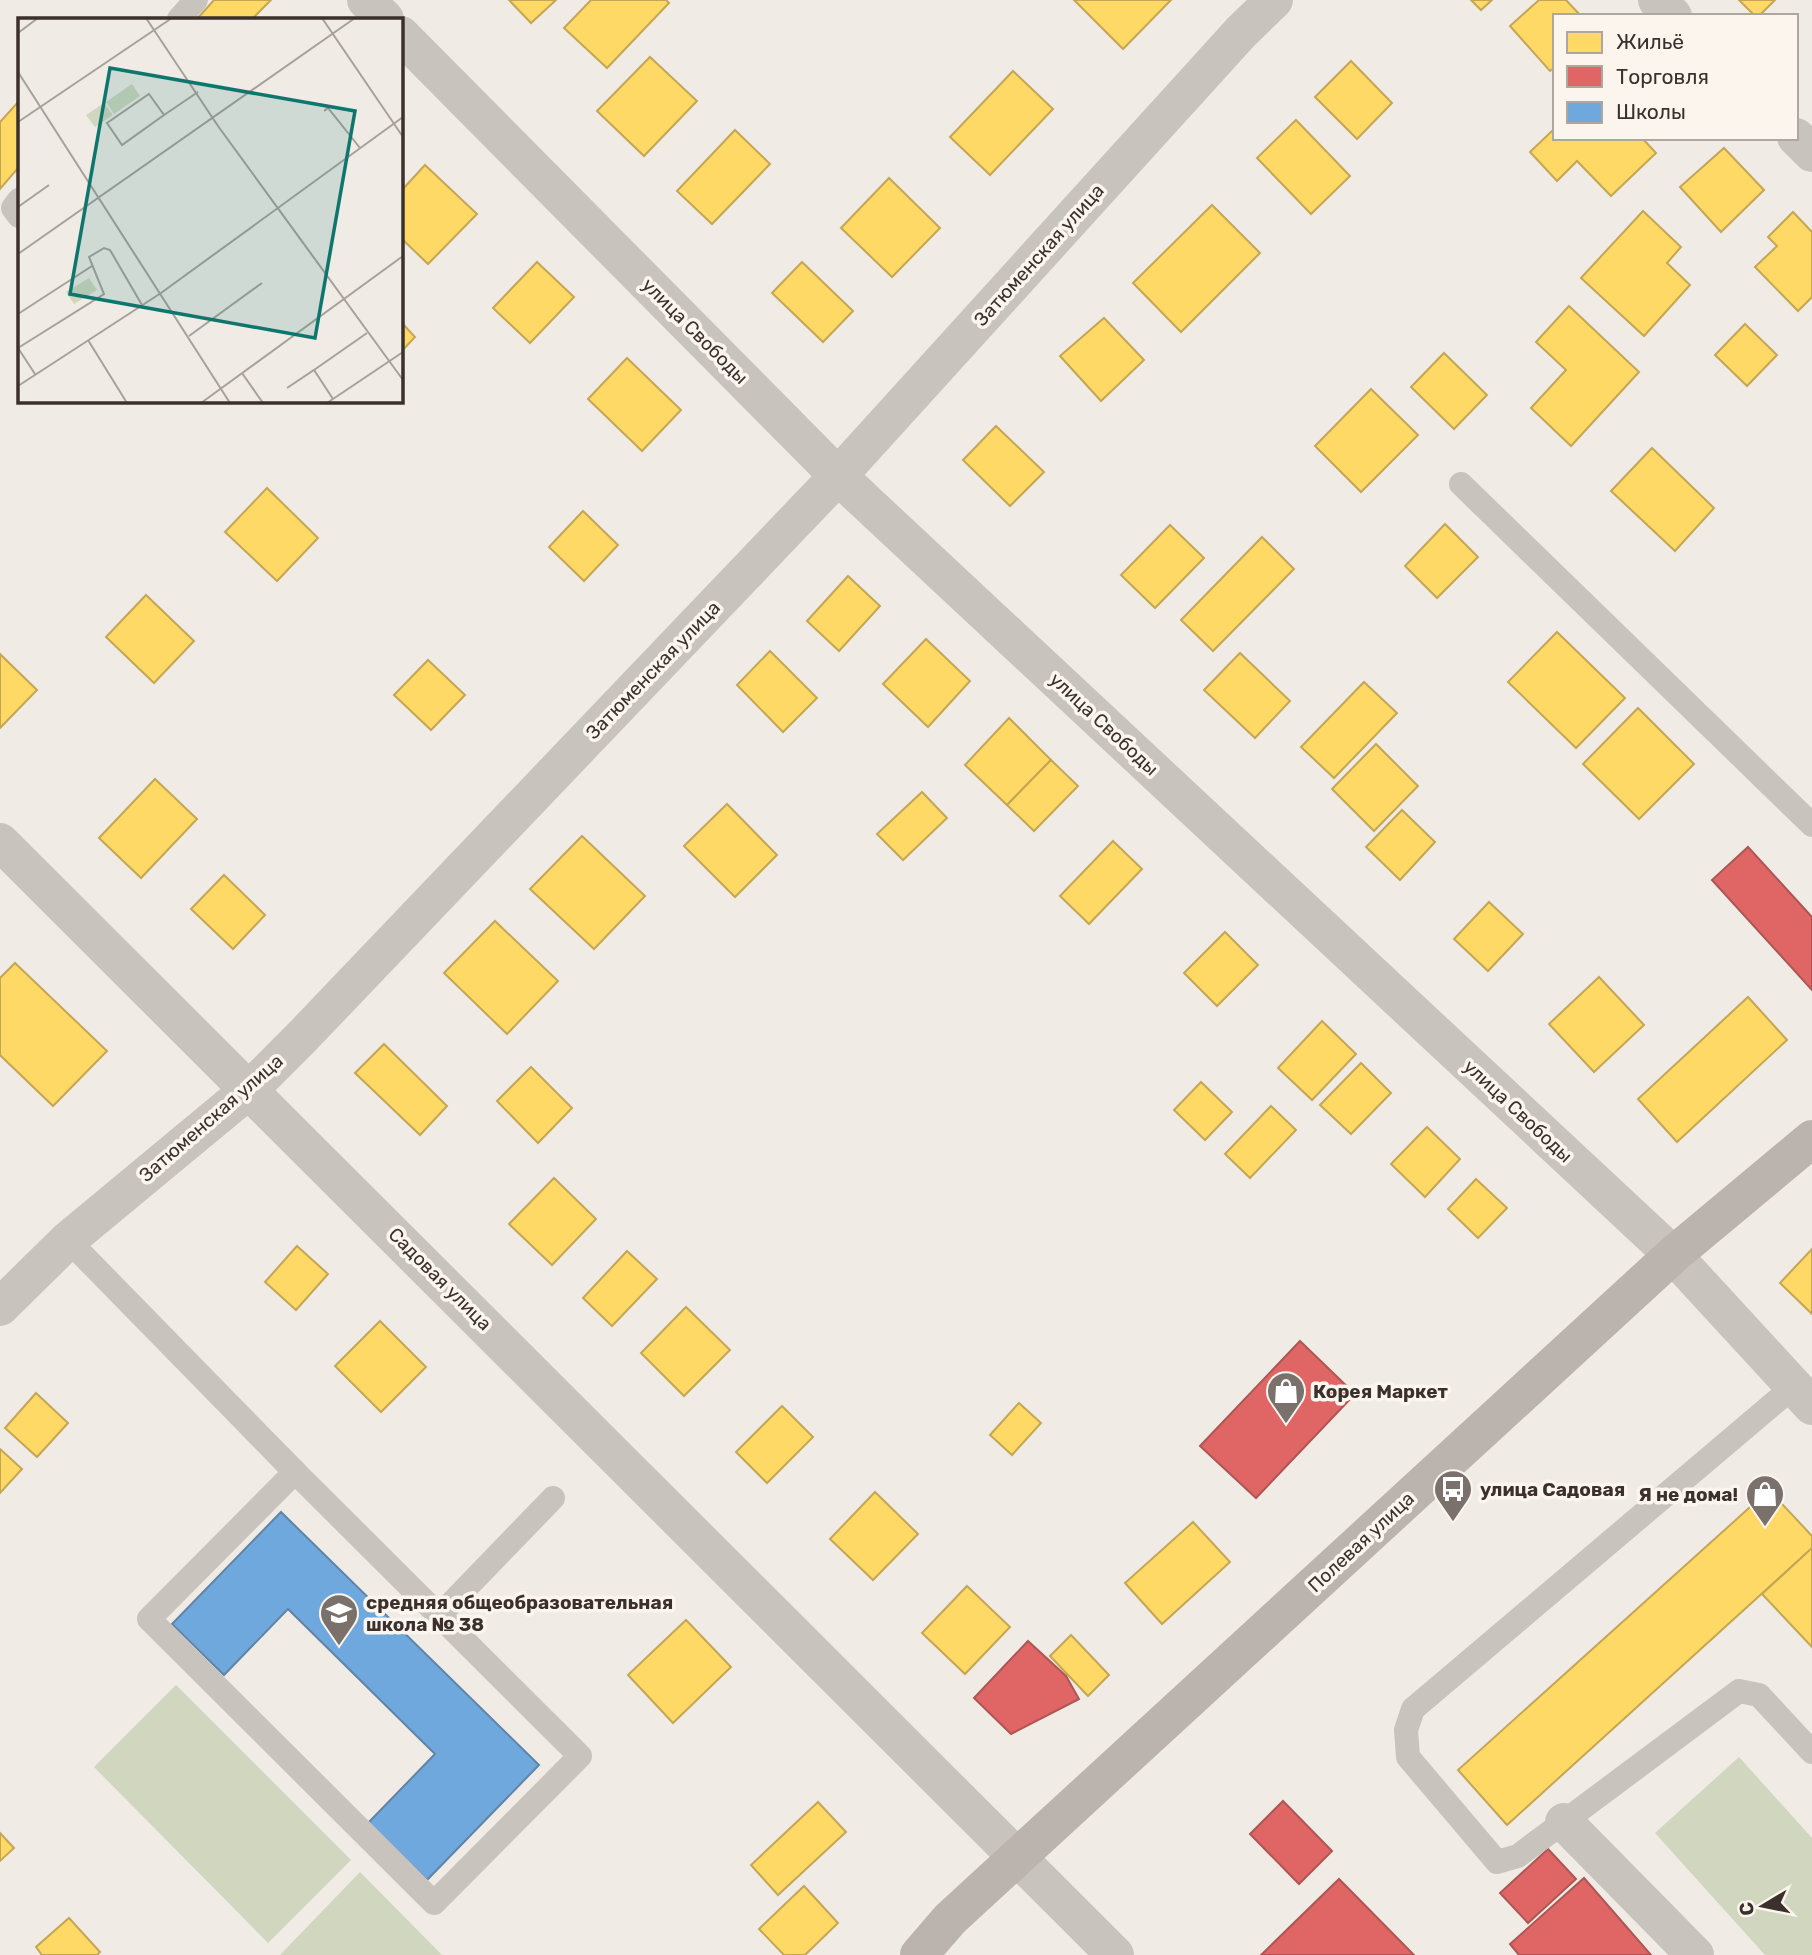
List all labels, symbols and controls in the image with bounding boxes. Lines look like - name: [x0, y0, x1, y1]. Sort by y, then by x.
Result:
- legend: [1553, 14, 1798, 140]
- inset map: [18, 18, 402, 402]
- text: Жильё: [1616, 29, 1684, 54]
- text: Торговля: [1616, 64, 1709, 89]
- text: Школы: [1616, 99, 1686, 124]
- street label: Затюменская улица: [969, 179, 1109, 331]
- street label: улица Свободы: [637, 273, 753, 389]
- street label: Затюменская улица: [581, 596, 725, 744]
- street label: улица Свободы: [1045, 668, 1163, 780]
- street label: Затюменская улица: [134, 1049, 288, 1187]
- street label: улица Свободы: [1459, 1055, 1577, 1167]
- street label: Садовая улица: [384, 1223, 496, 1335]
- shop icon: Корея Маркет: [1265, 1370, 1307, 1425]
- place label: Корея Маркет: [1313, 1380, 1448, 1403]
- bus stop icon: улица Садовая: [1432, 1468, 1474, 1523]
- shop icon: Я не дома!: [1744, 1473, 1786, 1528]
- place label: улица Садовая: [1480, 1478, 1625, 1501]
- place label: Я не дома!: [1639, 1483, 1738, 1506]
- street label: Полевая улица: [1303, 1487, 1419, 1597]
- place label: средняя общеобразовательная школа № 38: [366, 1591, 673, 1636]
- school or university icon: средняя общеобразовательная школа № 38: [318, 1592, 360, 1647]
- north arrow: [1728, 1871, 1798, 1941]
- text: С: [1734, 1900, 1759, 1917]

